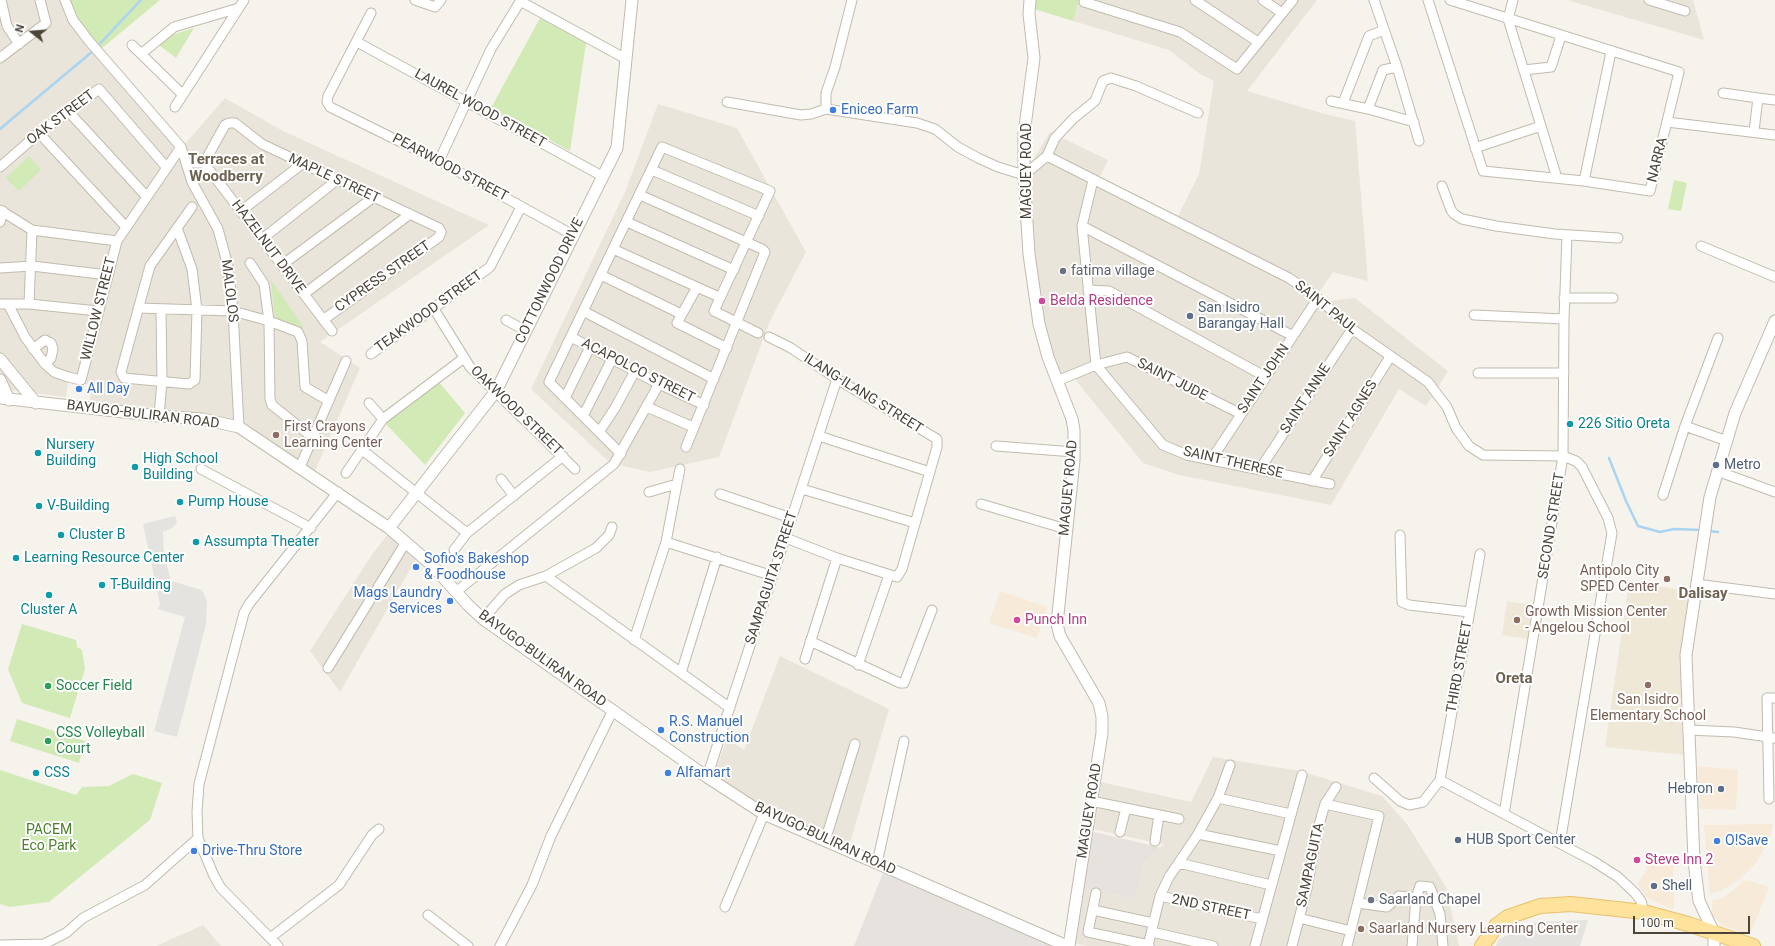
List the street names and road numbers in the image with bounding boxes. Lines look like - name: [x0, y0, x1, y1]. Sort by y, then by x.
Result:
- street label: LAUREL WOOD STREET: [411, 66, 549, 152]
- street label: OAK STREET: [24, 87, 98, 149]
- street label: MAGUEY ROAD: [1019, 123, 1035, 219]
- street label: PEARWOOD STREET: [389, 130, 511, 206]
- street label: NARRA: [1644, 136, 1672, 184]
- street label: MAPLE STREET: [286, 150, 382, 208]
- street label: HAZELNUT DRIVE: [227, 197, 309, 297]
- street label: COTTONWOOD DRIVE: [512, 215, 588, 347]
- street label: CYPRESS STREET: [332, 238, 434, 316]
- street label: WILLOW STREET: [78, 256, 120, 362]
- street label: MALOLOS: [217, 259, 241, 323]
- street label: TEAKWOOD STREET: [372, 268, 486, 356]
- street label: SAINT PAUL: [1291, 277, 1361, 339]
- street label: ACAPOLCO STREET: [579, 335, 697, 407]
- street label: SAINT JOHN: [1235, 341, 1293, 417]
- street label: ILANG-ILANG STREET: [800, 350, 926, 438]
- street label: SAINT JUDE: [1134, 355, 1210, 405]
- street label: SAINT ANNE: [1277, 361, 1335, 437]
- street label: OAKWOOD STREET: [466, 363, 566, 459]
- street label: SAINT AGNES: [1321, 377, 1381, 461]
- street label: BAYUGO-BULIRAN ROAD: [66, 397, 220, 433]
- street label: MAGUEY ROAD: [1056, 439, 1082, 537]
- street label: SAINT THERESE: [1181, 443, 1285, 483]
- street label: SECOND STREET: [1535, 472, 1569, 580]
- street label: SAMPAGUITA STREET: [743, 509, 801, 647]
- street label: BAYUGO-BULIRAN ROAD: [475, 607, 609, 711]
- street label: THIRD STREET: [1444, 620, 1476, 714]
- street label: MAGUEY ROAD: [1074, 762, 1106, 860]
- street label: BAYUGO-BULIRAN ROAD: [752, 799, 898, 879]
- street label: SAMPAGUITA: [1294, 821, 1328, 909]
- street label: 2ND STREET: [1170, 891, 1252, 925]

